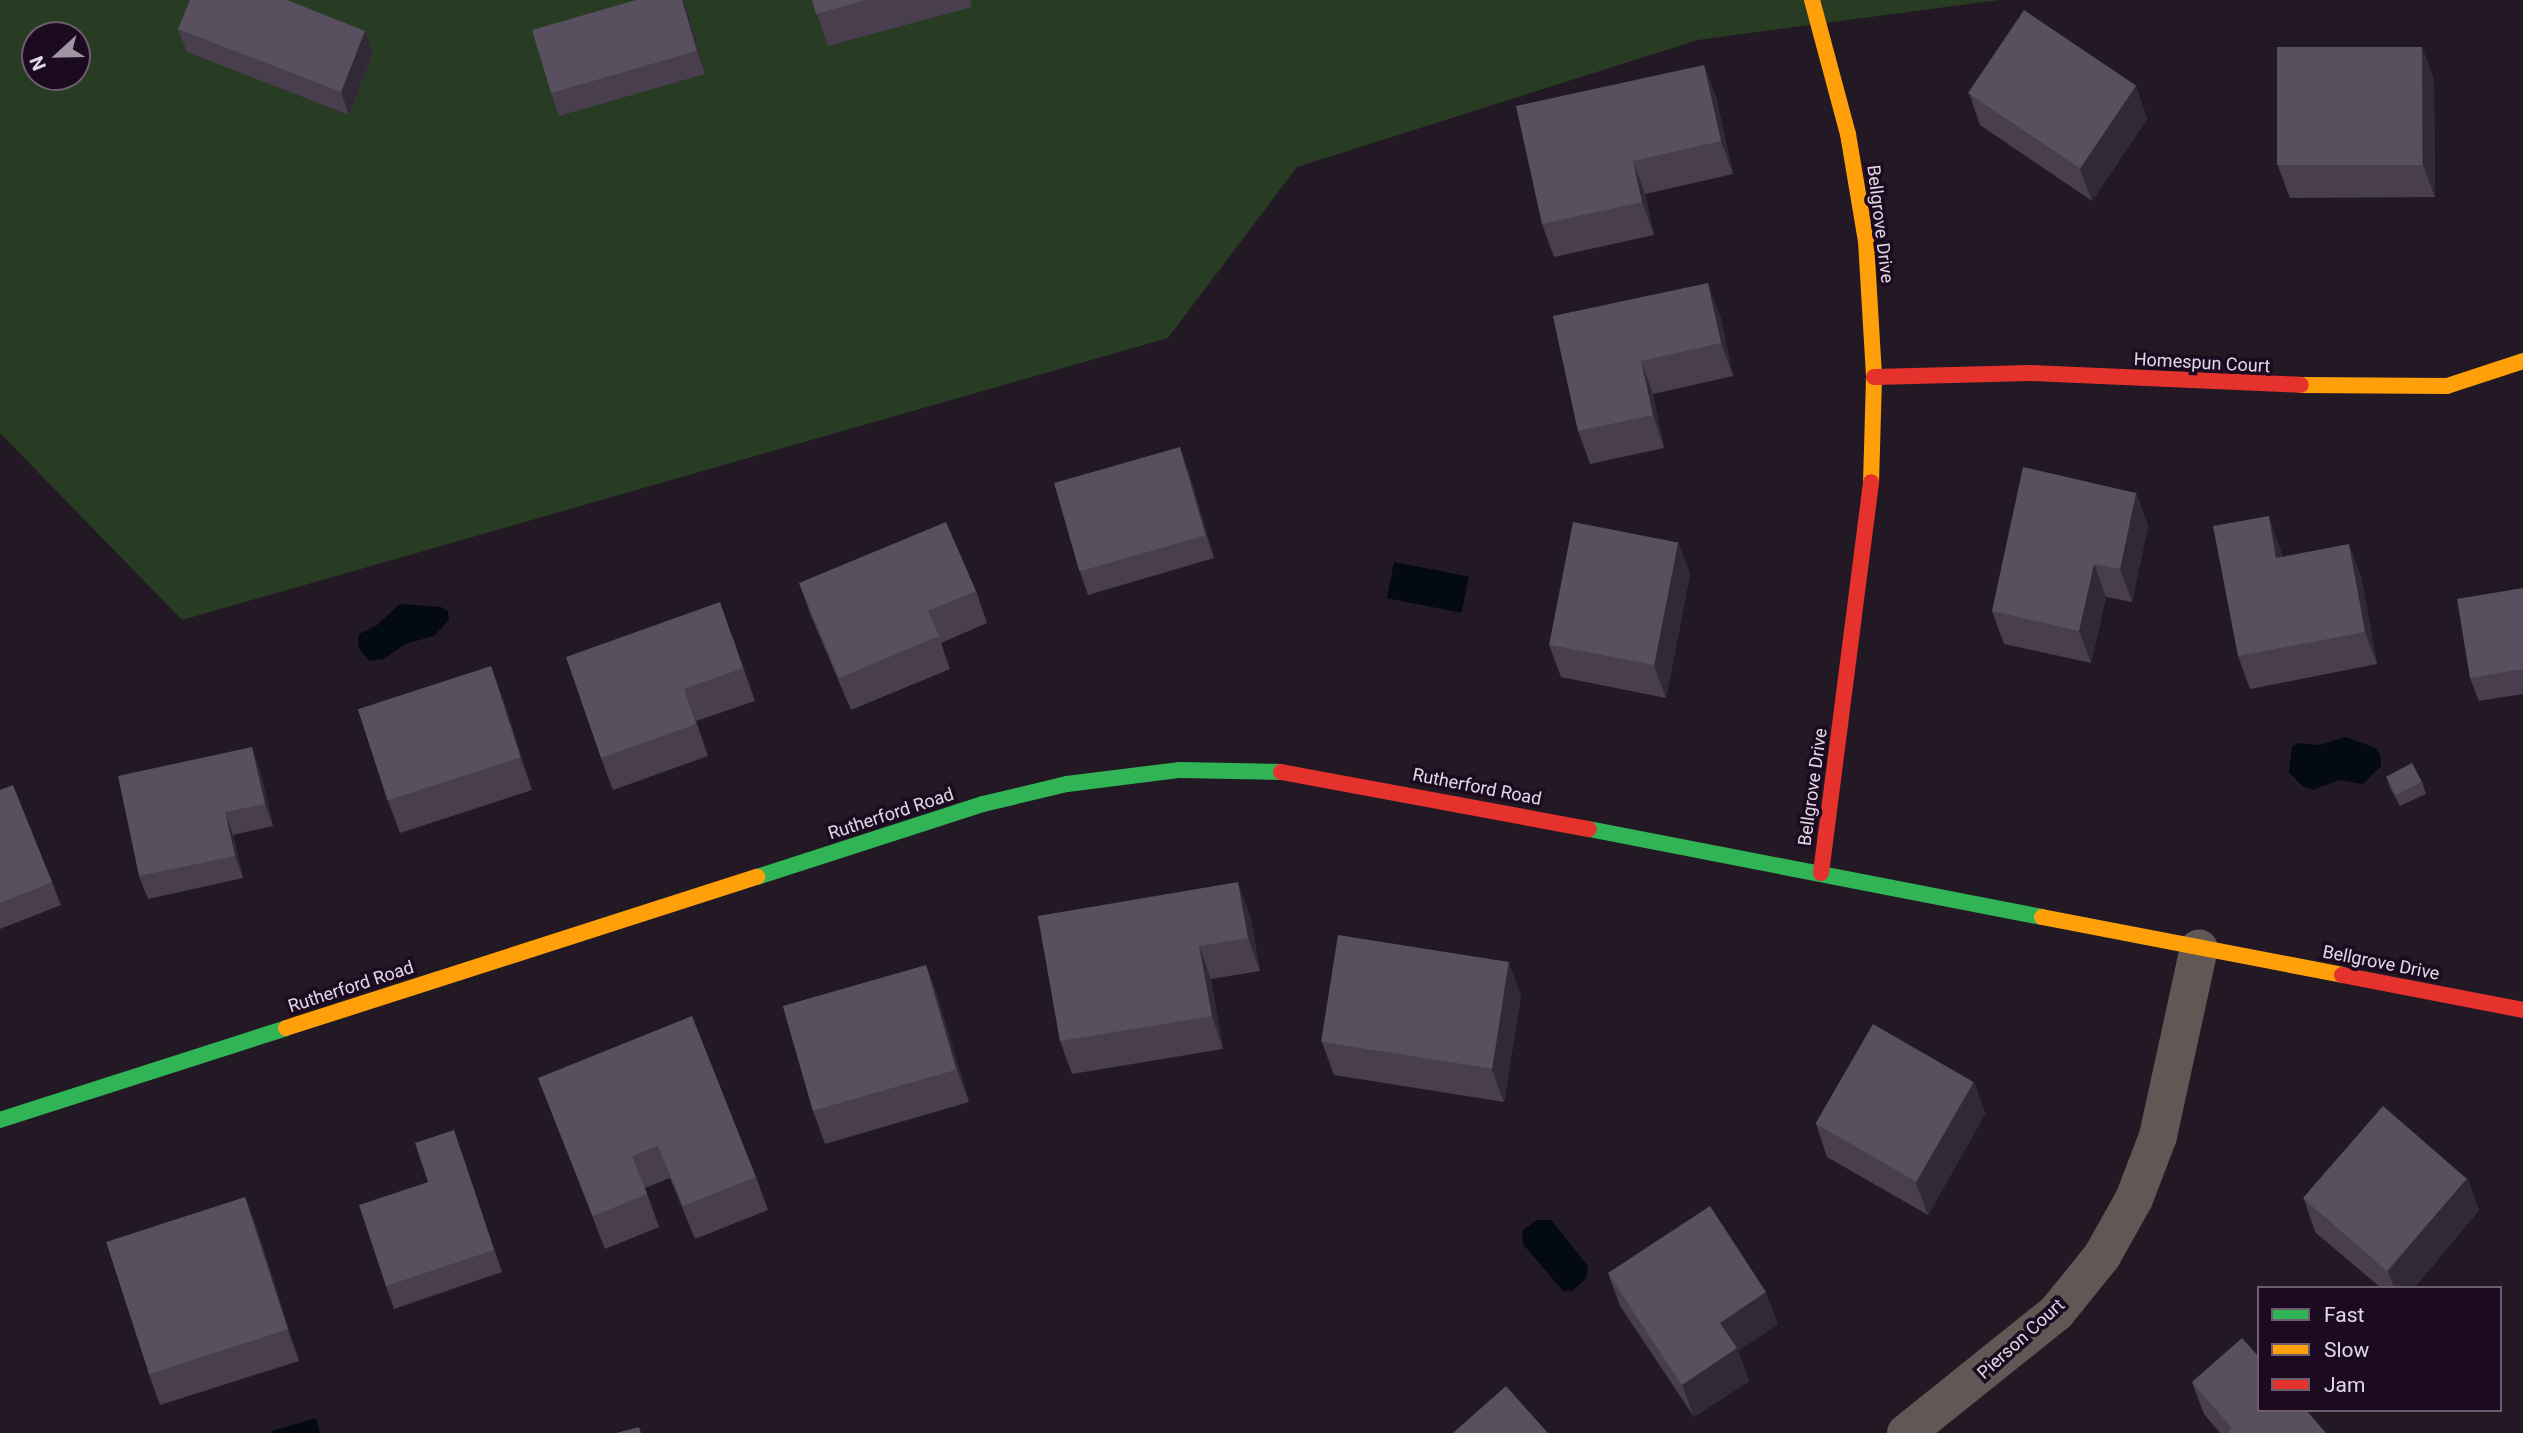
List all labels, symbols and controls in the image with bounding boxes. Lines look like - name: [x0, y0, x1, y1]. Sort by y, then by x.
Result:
- north arrow: [21, 21, 91, 91]
- text: N: [25, 53, 51, 74]
- street label: Bellgrove Drive: [1862, 164, 1898, 284]
- street label: Homespun Court: [2133, 349, 2271, 377]
- street label: Bellgrove Drive: [1794, 727, 1832, 847]
- street label: Rutherford Road: [1411, 764, 1543, 810]
- street label: Rutherford Road: [825, 783, 957, 845]
- street label: Bellgrove Drive: [2321, 941, 2441, 985]
- street label: Rutherford Road: [285, 956, 417, 1018]
- legend: [2257, 1286, 2502, 1412]
- street label: Pierson Court: [1973, 1294, 2069, 1384]
- text: Fast: [2324, 1303, 2364, 1327]
- text: Slow: [2324, 1338, 2369, 1362]
- text: Jam: [2324, 1373, 2365, 1397]

